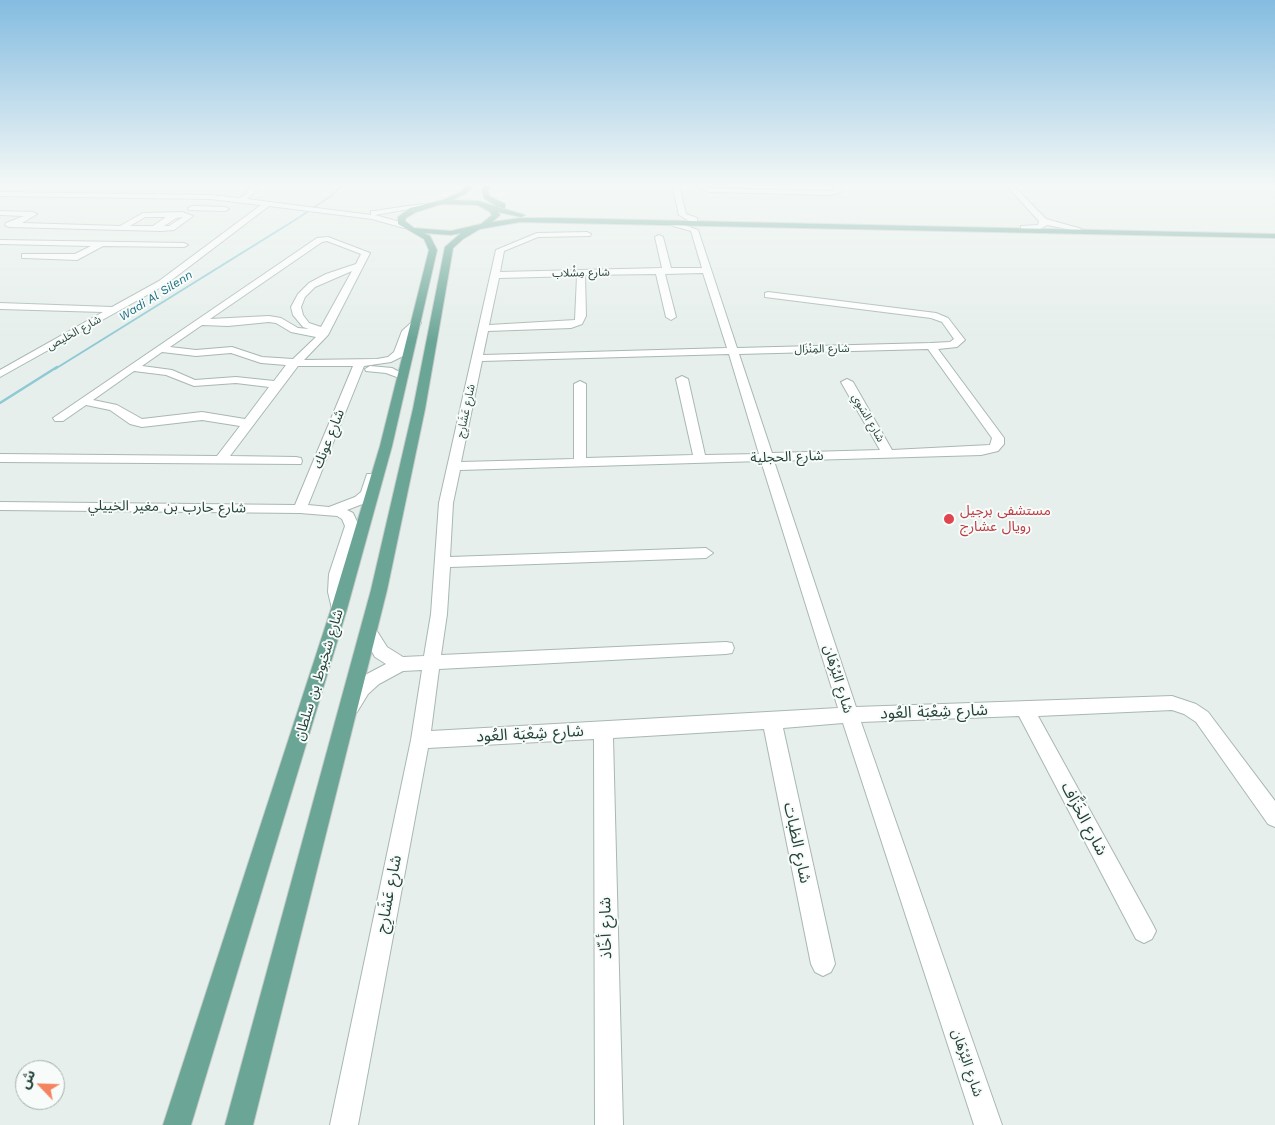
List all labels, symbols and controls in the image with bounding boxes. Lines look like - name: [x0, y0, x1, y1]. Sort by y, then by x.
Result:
- street label: شارع مِشْلاب: [552, 266, 610, 280]
- water label: Wadi Al Silenn: [117, 268, 195, 324]
- street label: شارع الخليص: [45, 313, 103, 353]
- street label: شارع المِنْزَال: [794, 342, 850, 356]
- street label: شارع عَشَارِج: [454, 383, 478, 439]
- street label: شارع السَوِي: [849, 392, 887, 444]
- street label: شارع عونك: [310, 407, 348, 471]
- street label: شارع الحجلية: [750, 447, 824, 467]
- street label: شارع حارب بن مغير الخييلي: [88, 497, 246, 517]
- place label: مستشفى برجيل رويال عشارج: [960, 503, 1051, 536]
- marker: مستشفى برجيل رويال عشارج: [942, 512, 956, 526]
- street label: شارع شخبوط بن سلطان: [291, 607, 347, 743]
- street label: شارع البُرْهَان: [820, 643, 856, 715]
- street label: شارع شِعْبَة العُود: [880, 701, 988, 723]
- street label: شارع شِعْبَة العُود: [476, 722, 584, 746]
- street label: شارع الخَزَّاف: [1057, 779, 1111, 859]
- street label: شارع الظبات: [779, 801, 815, 885]
- street label: شارع عَشَارِج: [372, 853, 406, 935]
- street label: شارع أخّاذ: [596, 897, 616, 959]
- street label: شارع البُرْهَان: [948, 1027, 986, 1099]
- north arrow: [15, 1060, 65, 1110]
- text: ش: [16, 1067, 38, 1091]

